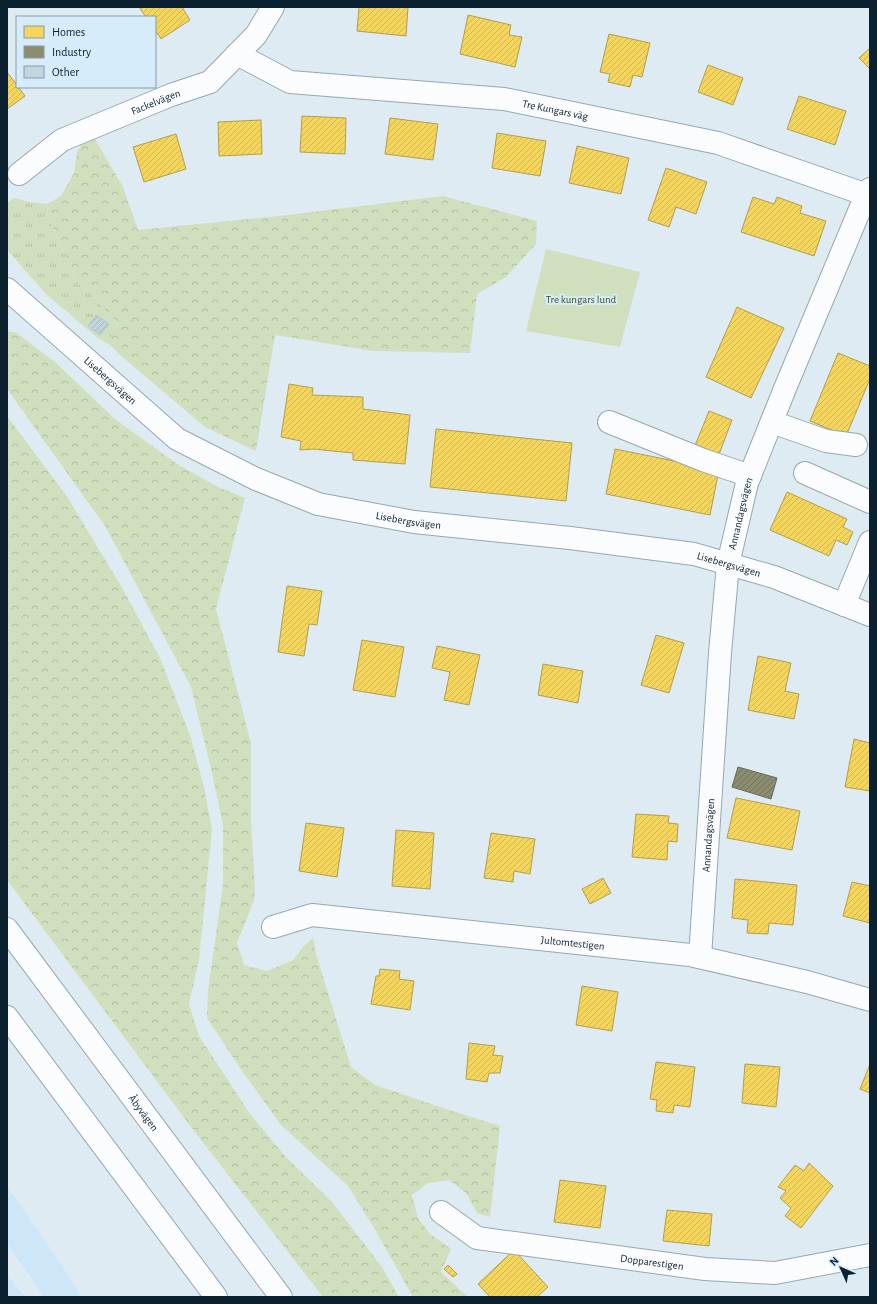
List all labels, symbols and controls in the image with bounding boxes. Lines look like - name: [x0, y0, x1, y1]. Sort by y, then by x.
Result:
- legend: [16, 16, 156, 88]
- text: Homes: [52, 26, 85, 38]
- text: Industry: [52, 46, 91, 59]
- text: Other: [52, 66, 79, 78]
- street label: Fackelvägen: [129, 87, 182, 116]
- street label: Tre Kungars väg: [521, 97, 590, 122]
- park label: Tre kungars lund: [546, 294, 617, 305]
- street label: Lisebergsvägen: [82, 354, 139, 406]
- street label: Annandagsvägen: [726, 476, 754, 551]
- street label: Lisebergsvägen: [375, 509, 442, 530]
- street label: Lisebergsvägen: [696, 550, 762, 578]
- street label: Annandagsvägen: [700, 798, 716, 873]
- street label: Jultomtestigen: [540, 934, 605, 951]
- street label: Åbyvägen: [127, 1092, 161, 1133]
- north arrow: [821, 1248, 861, 1288]
- street label: Dopparestigen: [620, 1252, 684, 1272]
- text: N: [828, 1255, 841, 1268]

